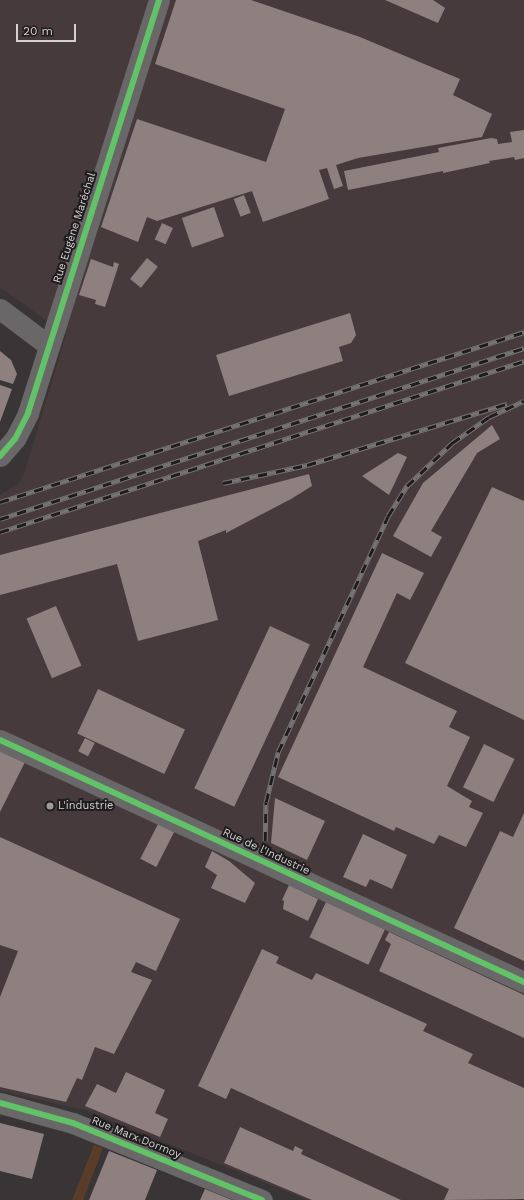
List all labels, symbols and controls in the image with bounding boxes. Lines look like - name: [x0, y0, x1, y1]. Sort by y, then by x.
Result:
- scale bar: [18, 16, 78, 42]
- text: 20 m: [23, 24, 53, 38]
- street label: Rue Eugène Maréchal: [51, 171, 99, 285]
- place label: L'industrie: [58, 799, 113, 813]
- marker: L'industrie: [45, 801, 55, 811]
- street label: Rue de l'Industrie: [220, 826, 312, 878]
- street label: Rue Marx Dormoy: [89, 1114, 183, 1162]

